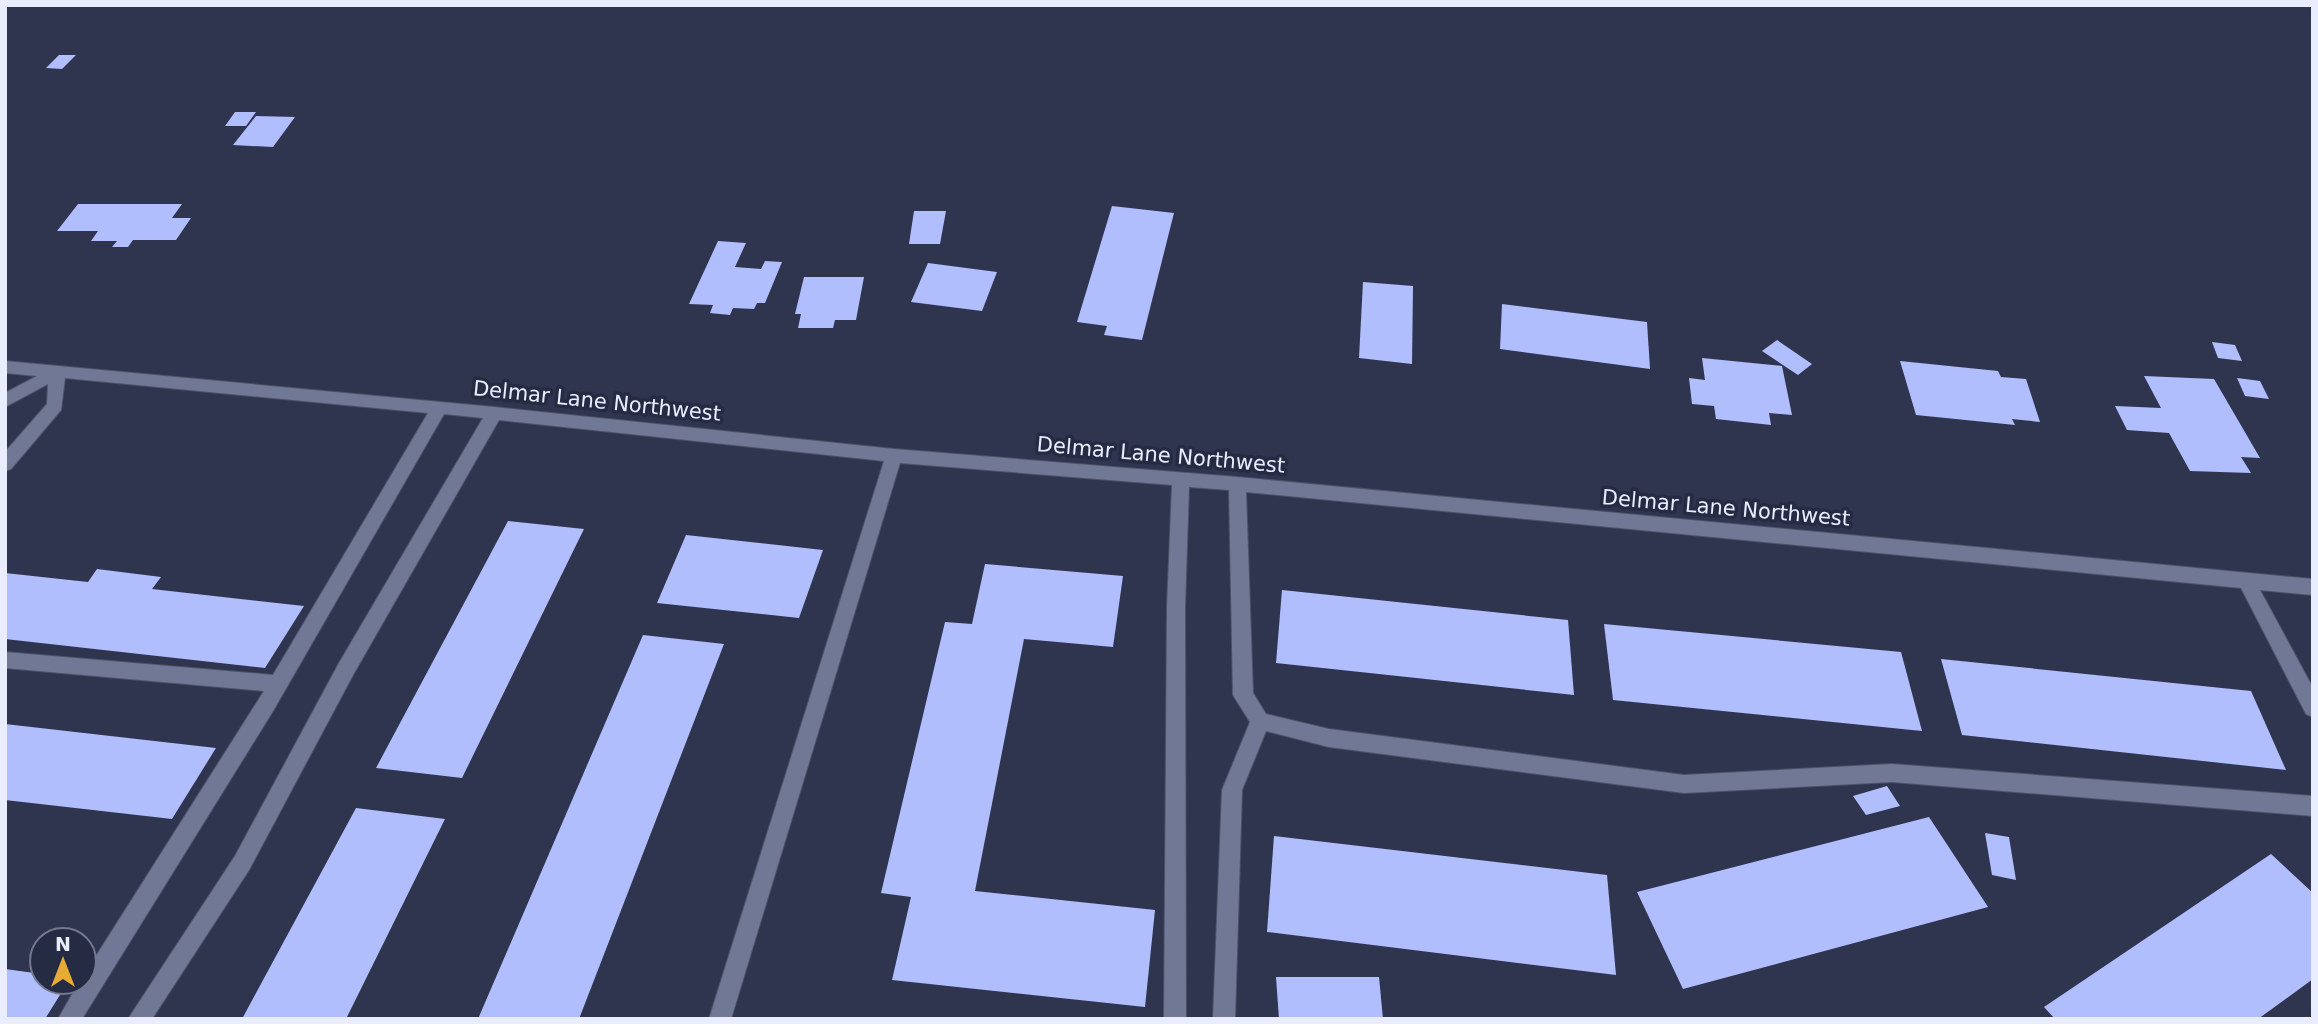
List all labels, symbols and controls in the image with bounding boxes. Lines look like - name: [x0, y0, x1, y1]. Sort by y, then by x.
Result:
- street label: Delmar Lane Northwest: [472, 376, 722, 426]
- street label: Delmar Lane Northwest: [1036, 432, 1286, 478]
- street label: Delmar Lane Northwest: [1601, 485, 1851, 531]
- north arrow: [28, 926, 98, 996]
- text: N: [55, 933, 71, 955]

